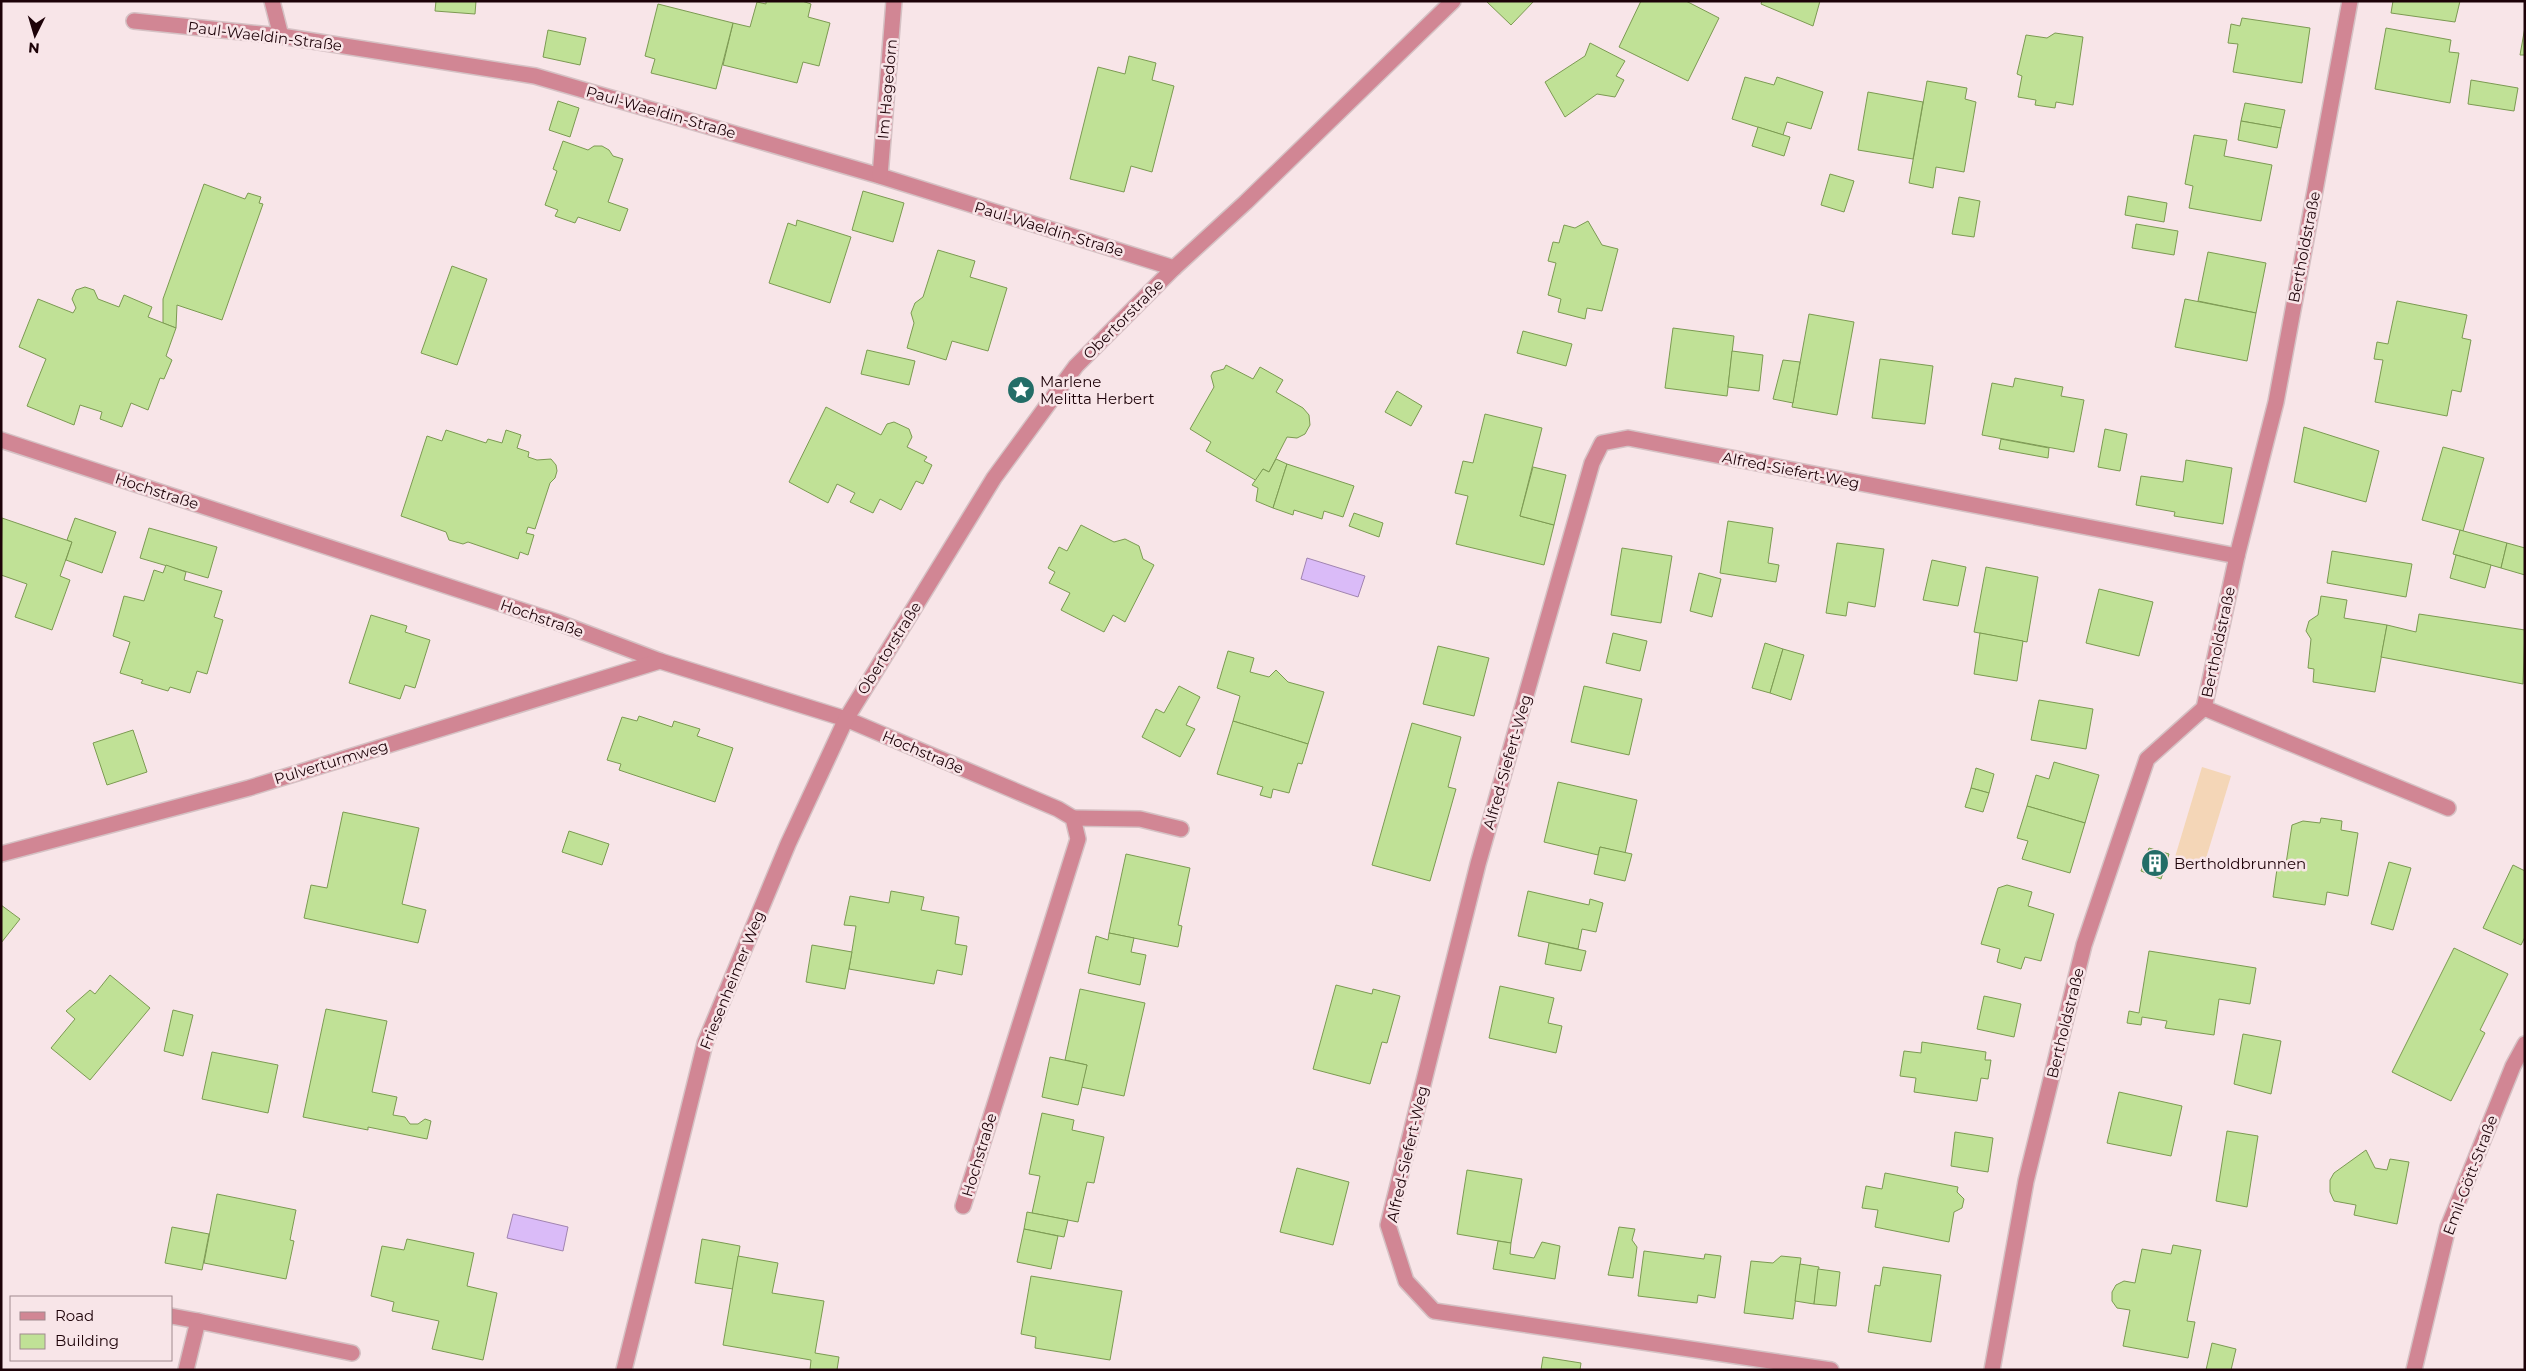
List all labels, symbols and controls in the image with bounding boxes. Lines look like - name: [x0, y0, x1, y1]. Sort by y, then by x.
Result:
- north arrow: [10, 10, 60, 60]
- street label: Paul-Waeldin-Straße: [187, 17, 343, 55]
- text: N: [27, 38, 40, 57]
- street label: Im Hagedorn: [873, 38, 901, 140]
- street label: Paul-Waeldin-Straße: [584, 81, 738, 143]
- street label: Bertholdstraße: [2284, 190, 2324, 304]
- street label: Paul-Waeldin-Straße: [972, 197, 1126, 261]
- street label: Obertorstraße: [1079, 275, 1167, 363]
- place label: Marlene Melitta Herbert: [1040, 372, 1155, 408]
- place icon: Marlene Melitta Herbert: [1006, 375, 1036, 405]
- street label: Alfred-Siefert-Weg: [1721, 447, 1861, 493]
- street label: Hochstraße: [113, 469, 201, 513]
- street label: Bertholdstraße: [2197, 585, 2239, 699]
- street label: Hochstraße: [498, 595, 586, 641]
- street label: Obertorstraße: [853, 598, 925, 698]
- street label: Alfred-Siefert-Weg: [1479, 692, 1535, 832]
- street label: Hochstraße: [879, 726, 967, 778]
- street label: Pulverturmweg: [272, 736, 390, 788]
- building icon: Bertholdbrunnen: [2140, 848, 2170, 878]
- place label: Bertholdbrunnen: [2174, 854, 2306, 873]
- street label: Friesenheimer Weg: [695, 908, 769, 1052]
- street label: Bertholdstraße: [2042, 966, 2088, 1080]
- street label: Alfred-Siefert-Weg: [1382, 1084, 1432, 1224]
- street label: Hochstraße: [957, 1111, 1001, 1199]
- street label: Emil-Gött-Straße: [2438, 1112, 2502, 1238]
- legend: [10, 1296, 172, 1361]
- text: Road: [55, 1306, 94, 1325]
- text: Building: [55, 1331, 119, 1350]

